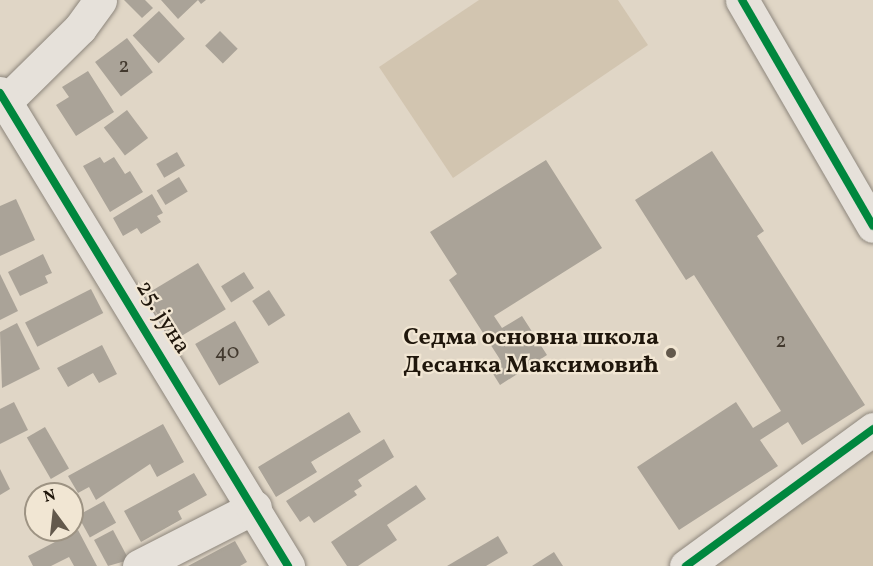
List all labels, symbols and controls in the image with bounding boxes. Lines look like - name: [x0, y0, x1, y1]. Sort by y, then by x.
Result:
- house number: 2: [118, 54, 130, 80]
- street label: 25. јуна: [128, 276, 196, 360]
- place label: Седма основна школа Десанка Максимовић: [403, 325, 659, 381]
- house number: 2: [775, 329, 787, 355]
- house number: 40: [215, 340, 239, 366]
- marker: Седма основна школа Десанка Максимовић: [664, 346, 678, 360]
- north arrow: [24, 482, 84, 542]
- text: N: [41, 484, 58, 509]

